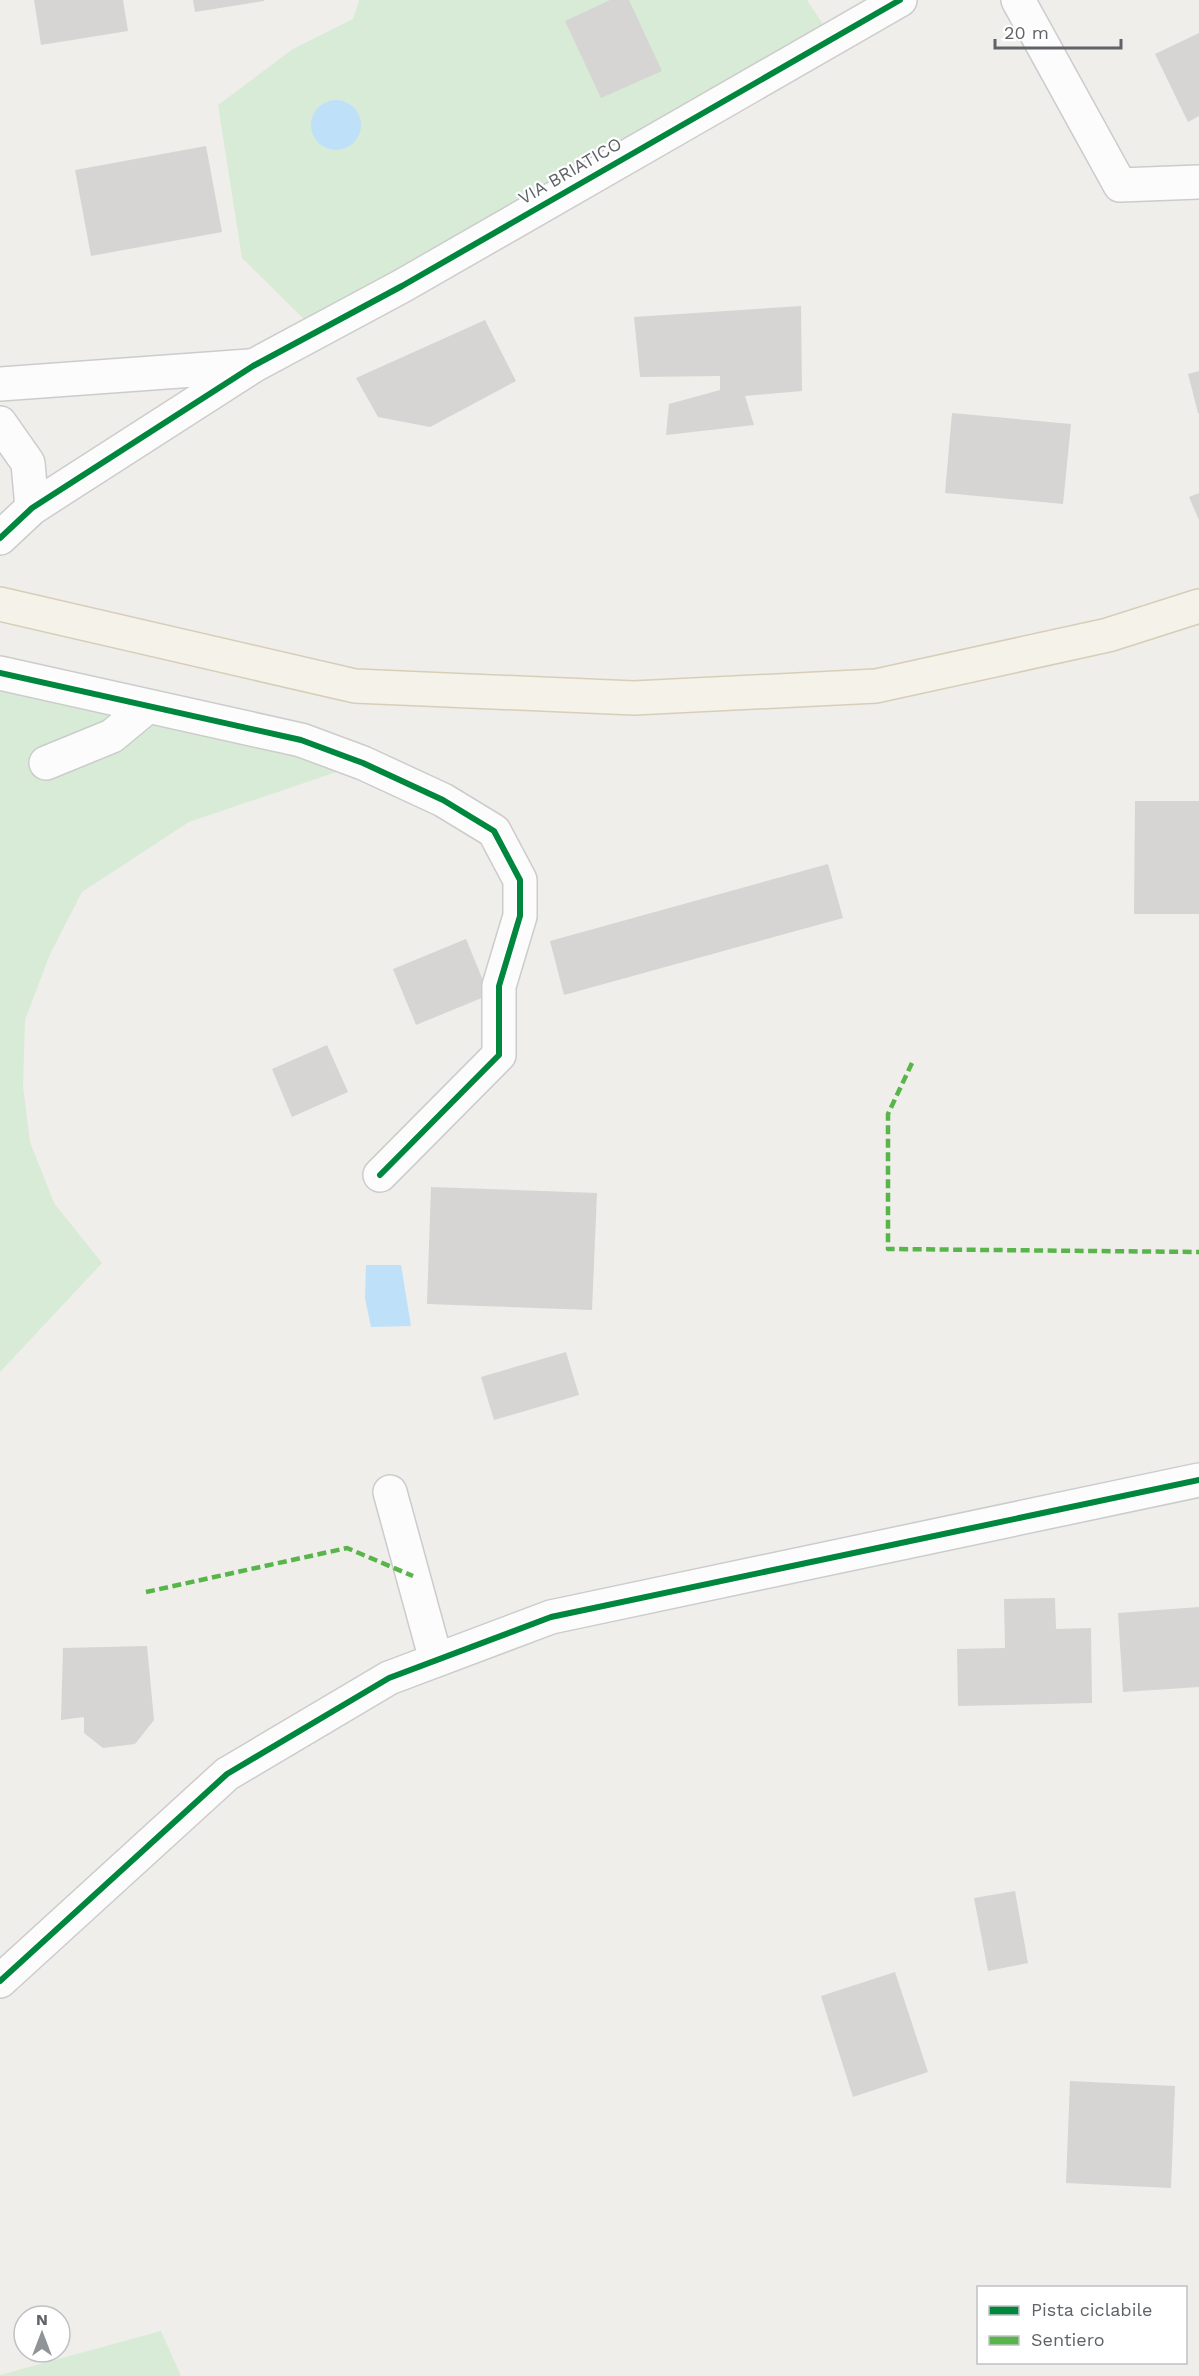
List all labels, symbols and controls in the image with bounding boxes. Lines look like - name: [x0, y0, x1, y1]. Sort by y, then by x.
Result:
- scale bar: [995, 12, 1121, 50]
- text: 20 m: [1004, 22, 1049, 43]
- street label: VIA BRIATICO: [514, 133, 625, 209]
- legend: [977, 2286, 1187, 2364]
- text: Pista ciclabile: [1031, 2299, 1152, 2320]
- north arrow: [12, 2304, 72, 2364]
- text: N: [36, 2310, 48, 2329]
- text: Sentiero: [1031, 2329, 1105, 2350]

